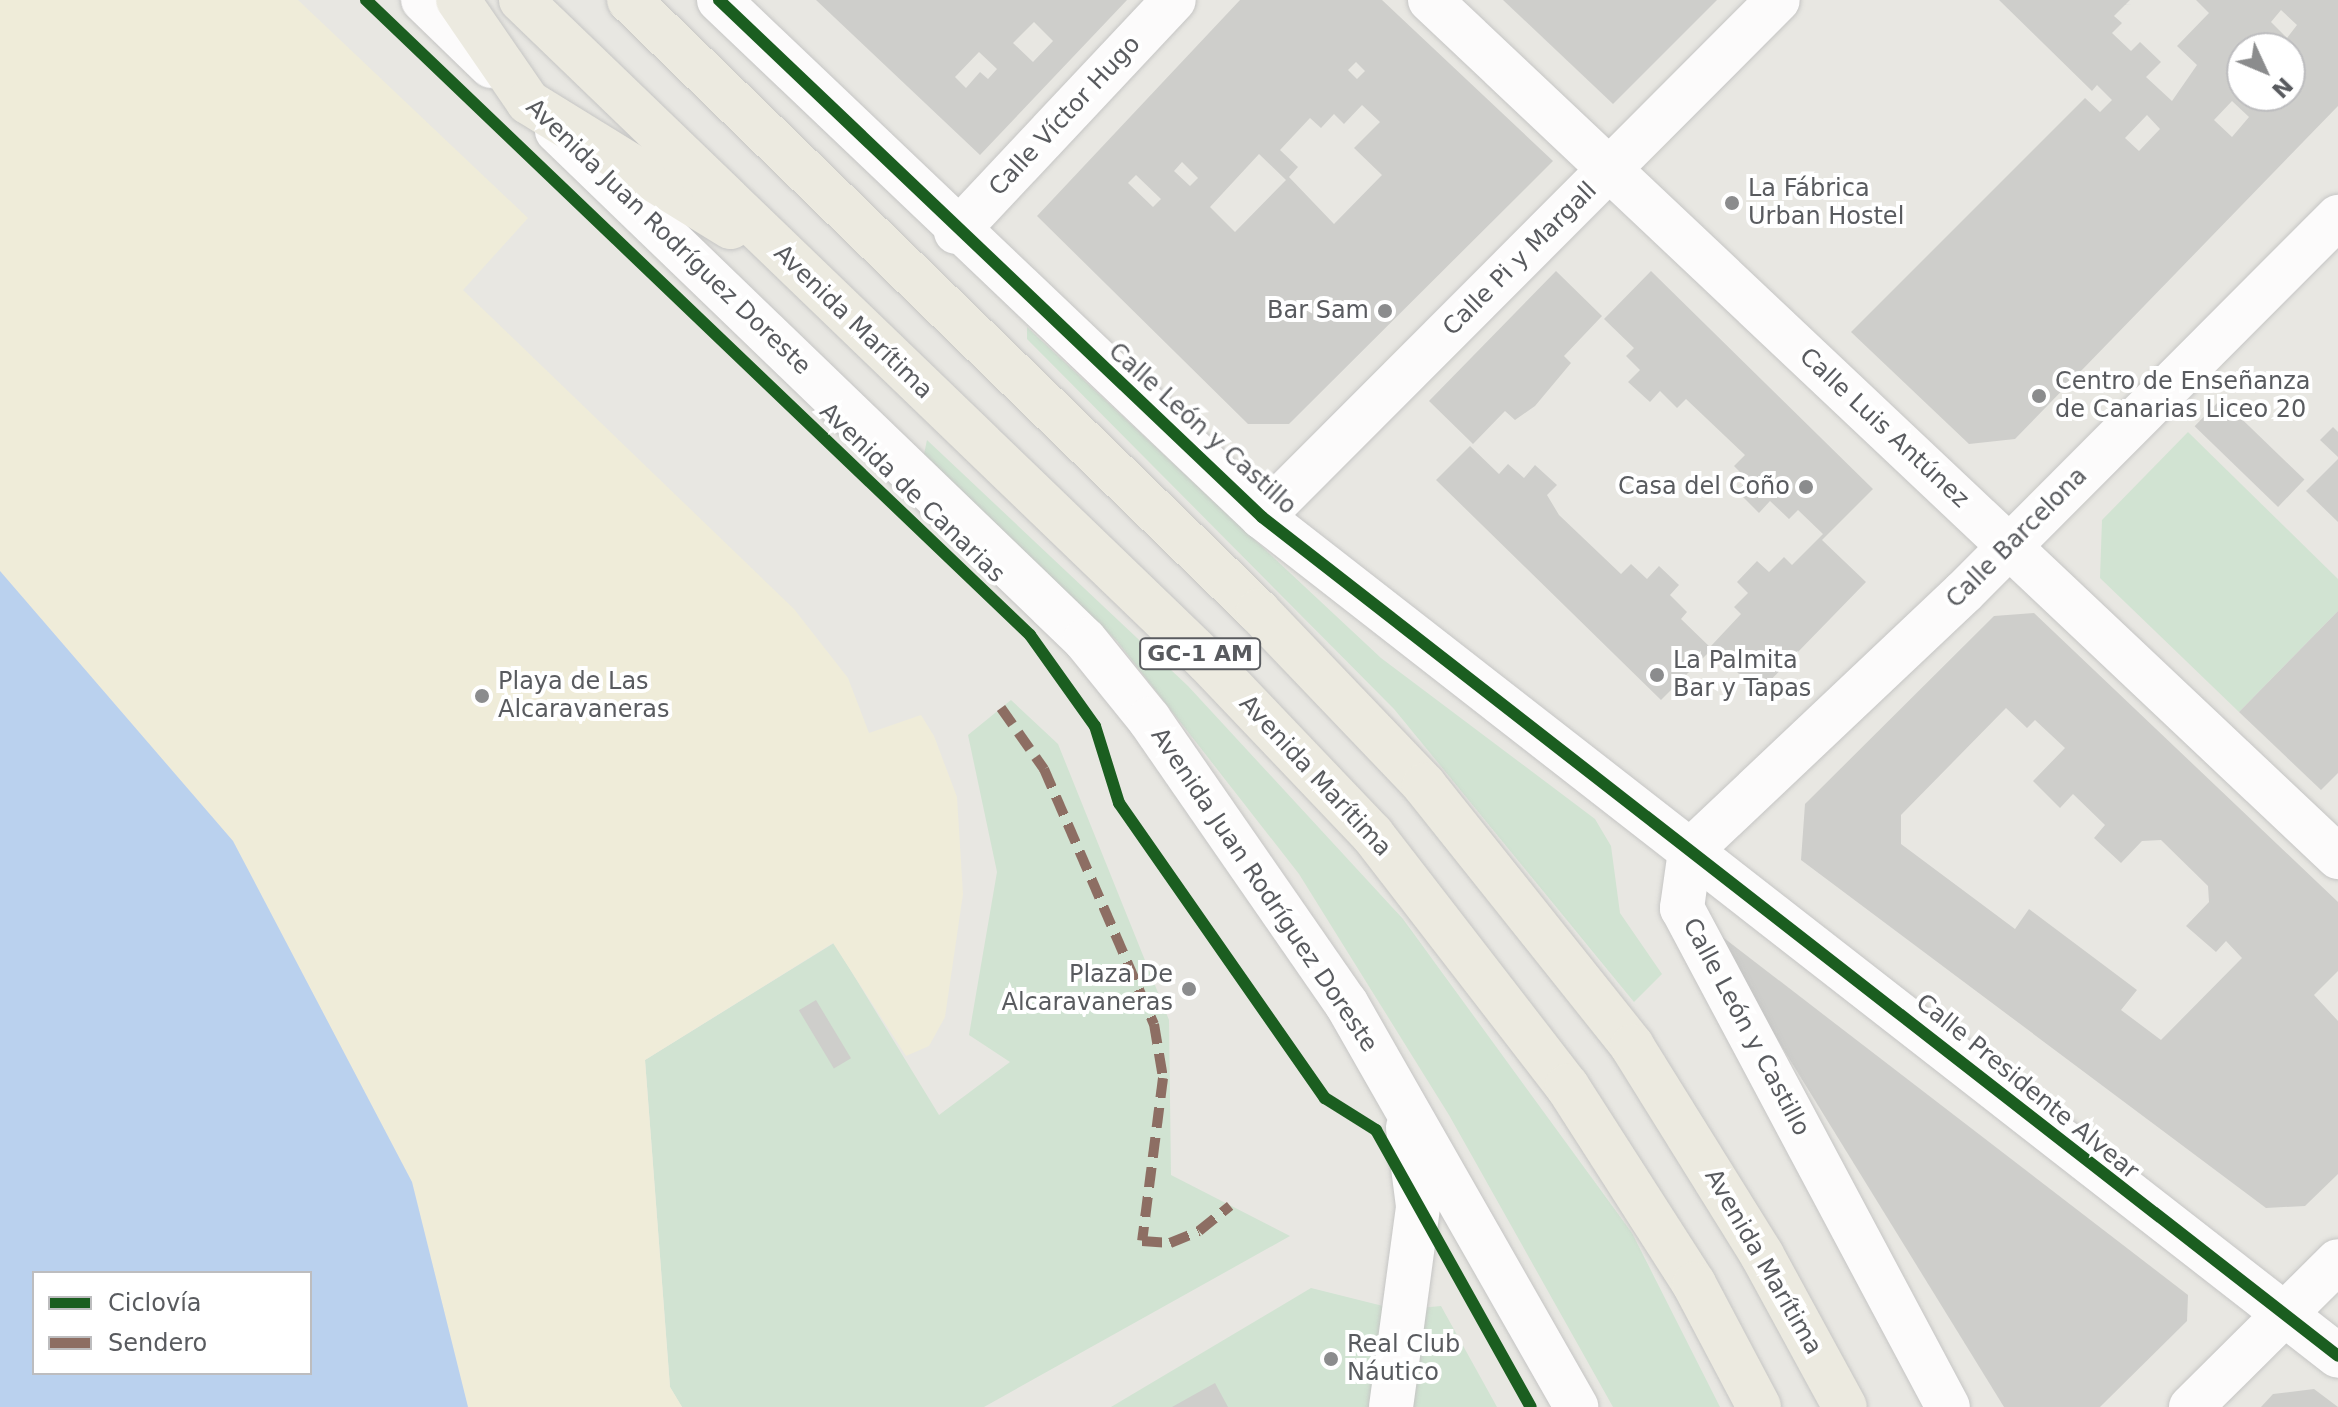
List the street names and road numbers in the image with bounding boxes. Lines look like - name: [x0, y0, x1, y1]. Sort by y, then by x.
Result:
- street label: Calle Víctor Hugo: [983, 30, 1147, 202]
- street label: Avenida Juan Rodríguez Doreste: [520, 93, 816, 381]
- street label: Calle Pi y Margall: [1437, 176, 1603, 342]
- street label: Avenida Marítima: [768, 239, 938, 405]
- street label: Calle León y Castillo: [1102, 337, 1302, 521]
- street label: Calle Luis Antúnez: [1793, 342, 1975, 514]
- street label: Avenida de Canarias: [813, 397, 1011, 589]
- street label: Calle Barcelona: [1941, 462, 2093, 614]
- road number: GC-1 AM: [1138, 636, 1262, 672]
- street label: Avenida Marítima: [1233, 690, 1397, 862]
- street label: Avenida Juan Rodríguez Doreste: [1145, 722, 1383, 1058]
- street label: Calle León y Castillo: [1676, 913, 1816, 1141]
- street label: Calle Presidente Alvear: [1910, 988, 2144, 1186]
- street label: Avenida Marítima: [1698, 1164, 1828, 1360]

